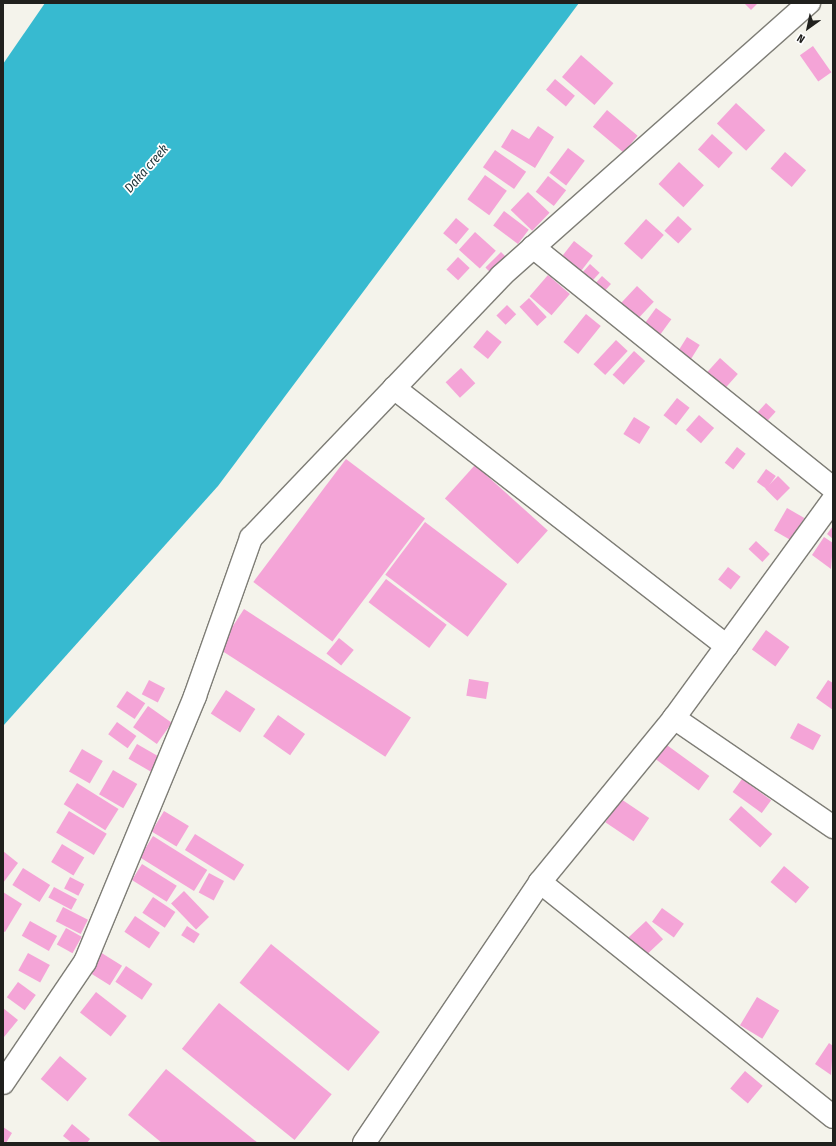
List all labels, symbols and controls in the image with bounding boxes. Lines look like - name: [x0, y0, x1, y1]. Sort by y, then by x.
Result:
- north arrow: [788, 8, 828, 48]
- text: N: [795, 31, 807, 46]
- water label: Daka creek: [122, 142, 172, 196]

